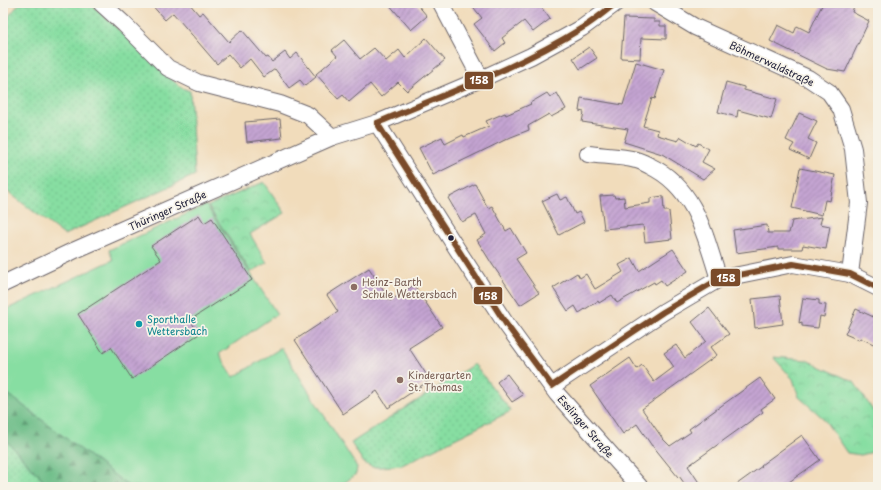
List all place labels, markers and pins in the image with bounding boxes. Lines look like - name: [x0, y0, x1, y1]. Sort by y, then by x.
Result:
- unlabelled marker: [446, 233, 456, 243]
- place label: Heinz-Barth Schule Wettersbach: [362, 274, 457, 301]
- marker: Heinz-Barth Schule Wettersbach: [349, 282, 359, 292]
- place label: Sporthalle Wettersbach: [147, 311, 207, 338]
- marker: Sporthalle Wettersbach: [134, 319, 144, 329]
- place label: Kindergarten St. Thomas: [408, 367, 471, 394]
- marker: Kindergarten St. Thomas: [395, 375, 405, 385]

